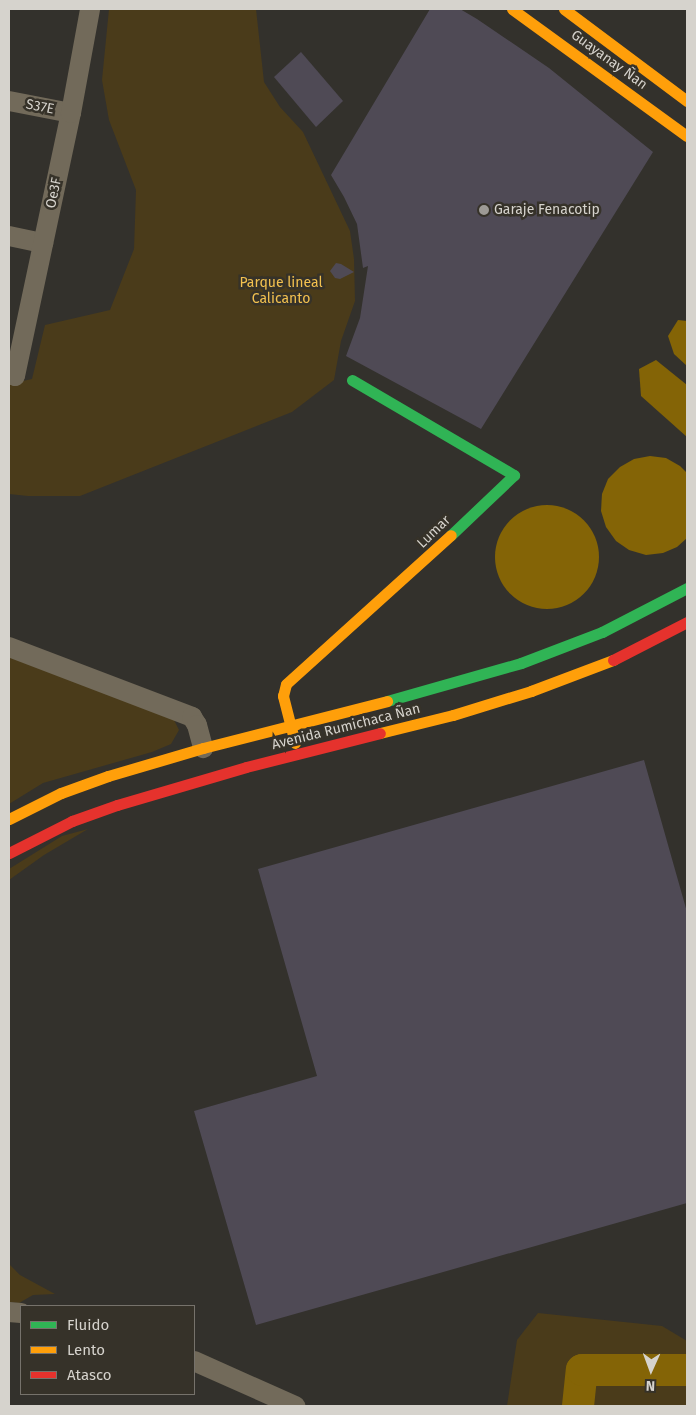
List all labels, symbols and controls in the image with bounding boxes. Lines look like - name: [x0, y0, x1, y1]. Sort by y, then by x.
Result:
- street label: Guayanay Ñan: [568, 27, 650, 93]
- street label: S37E: [25, 96, 55, 118]
- street label: Oe3F: [43, 176, 65, 210]
- place label: Garaje Fenacotip: [494, 202, 600, 218]
- marker: Garaje Fenacotip: [478, 204, 490, 216]
- park label: Parque lineal Calicanto: [239, 275, 323, 308]
- street label: Lumar: [414, 512, 454, 552]
- street label: Avenida Rumichaca Ñan: [270, 700, 422, 754]
- legend: [20, 1305, 195, 1395]
- text: Fluido: [67, 1316, 109, 1334]
- text: Lento: [67, 1341, 105, 1359]
- north arrow: [626, 1345, 676, 1395]
- text: Atasco: [67, 1366, 112, 1384]
- text: N: [646, 1377, 655, 1394]

